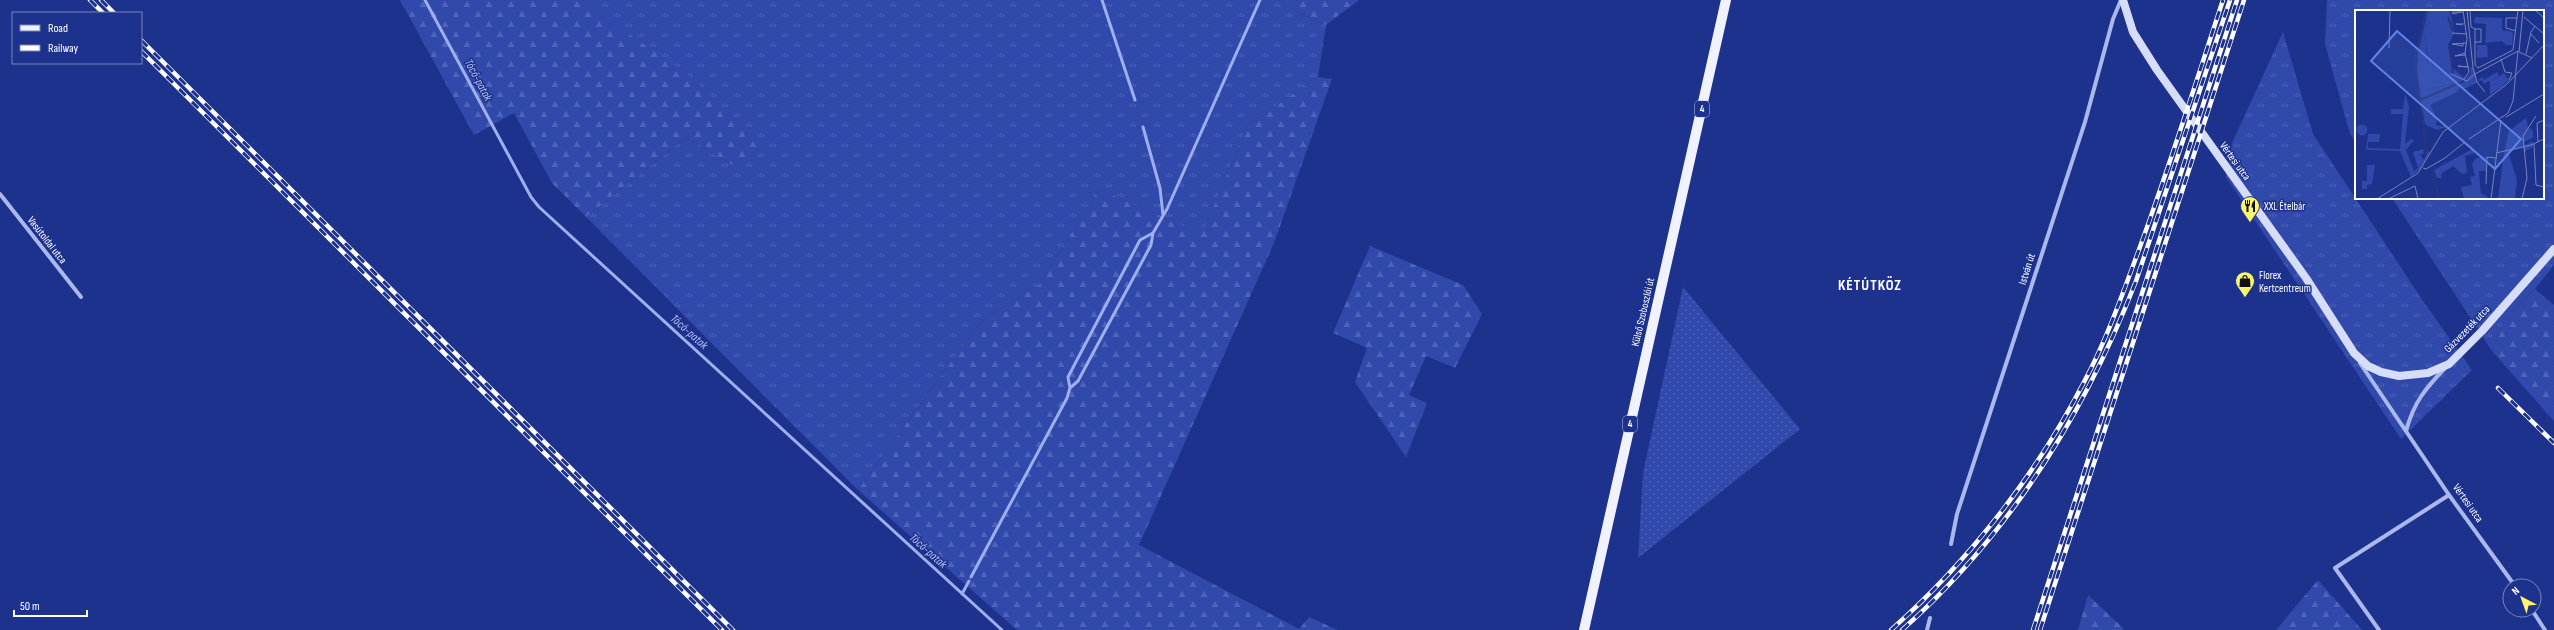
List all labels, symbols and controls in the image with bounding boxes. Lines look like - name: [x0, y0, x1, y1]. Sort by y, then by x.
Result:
- inset map: [2355, 10, 2544, 199]
- legend: [12, 12, 142, 64]
- text: Road: [48, 21, 68, 36]
- text: Railway: [48, 41, 79, 56]
- water label: Tócó-patak: [461, 56, 495, 104]
- road number: 4: [1695, 101, 1709, 117]
- street label: Vértesi utca: [2217, 139, 2253, 183]
- restaurant icon: XXL Ételbár: [2239, 195, 2261, 223]
- place label: XXL Ételbár: [2263, 200, 2305, 213]
- street label: Vasútoldal utca: [25, 214, 69, 266]
- street label: István út: [2016, 251, 2038, 286]
- place label: Florex Kertcentreum: [2259, 269, 2311, 295]
- shop icon: Florex Kertcentreum: [2234, 270, 2256, 298]
- street label: Külső Szoboszlói út: [1629, 276, 1657, 348]
- district label: KÉTÚTKÖZ: [1838, 276, 1902, 295]
- street label: Gázvezeték utca: [2441, 303, 2493, 355]
- water label: Tócó-patak: [667, 311, 711, 353]
- road number: 4: [1623, 416, 1637, 432]
- street label: Vértesi utca: [2450, 481, 2486, 525]
- water label: Tócó-patak: [906, 530, 950, 572]
- north arrow: [2502, 578, 2542, 618]
- text: N: [2509, 584, 2522, 598]
- scale bar: [14, 592, 87, 618]
- text: 50 m: [20, 599, 40, 614]

